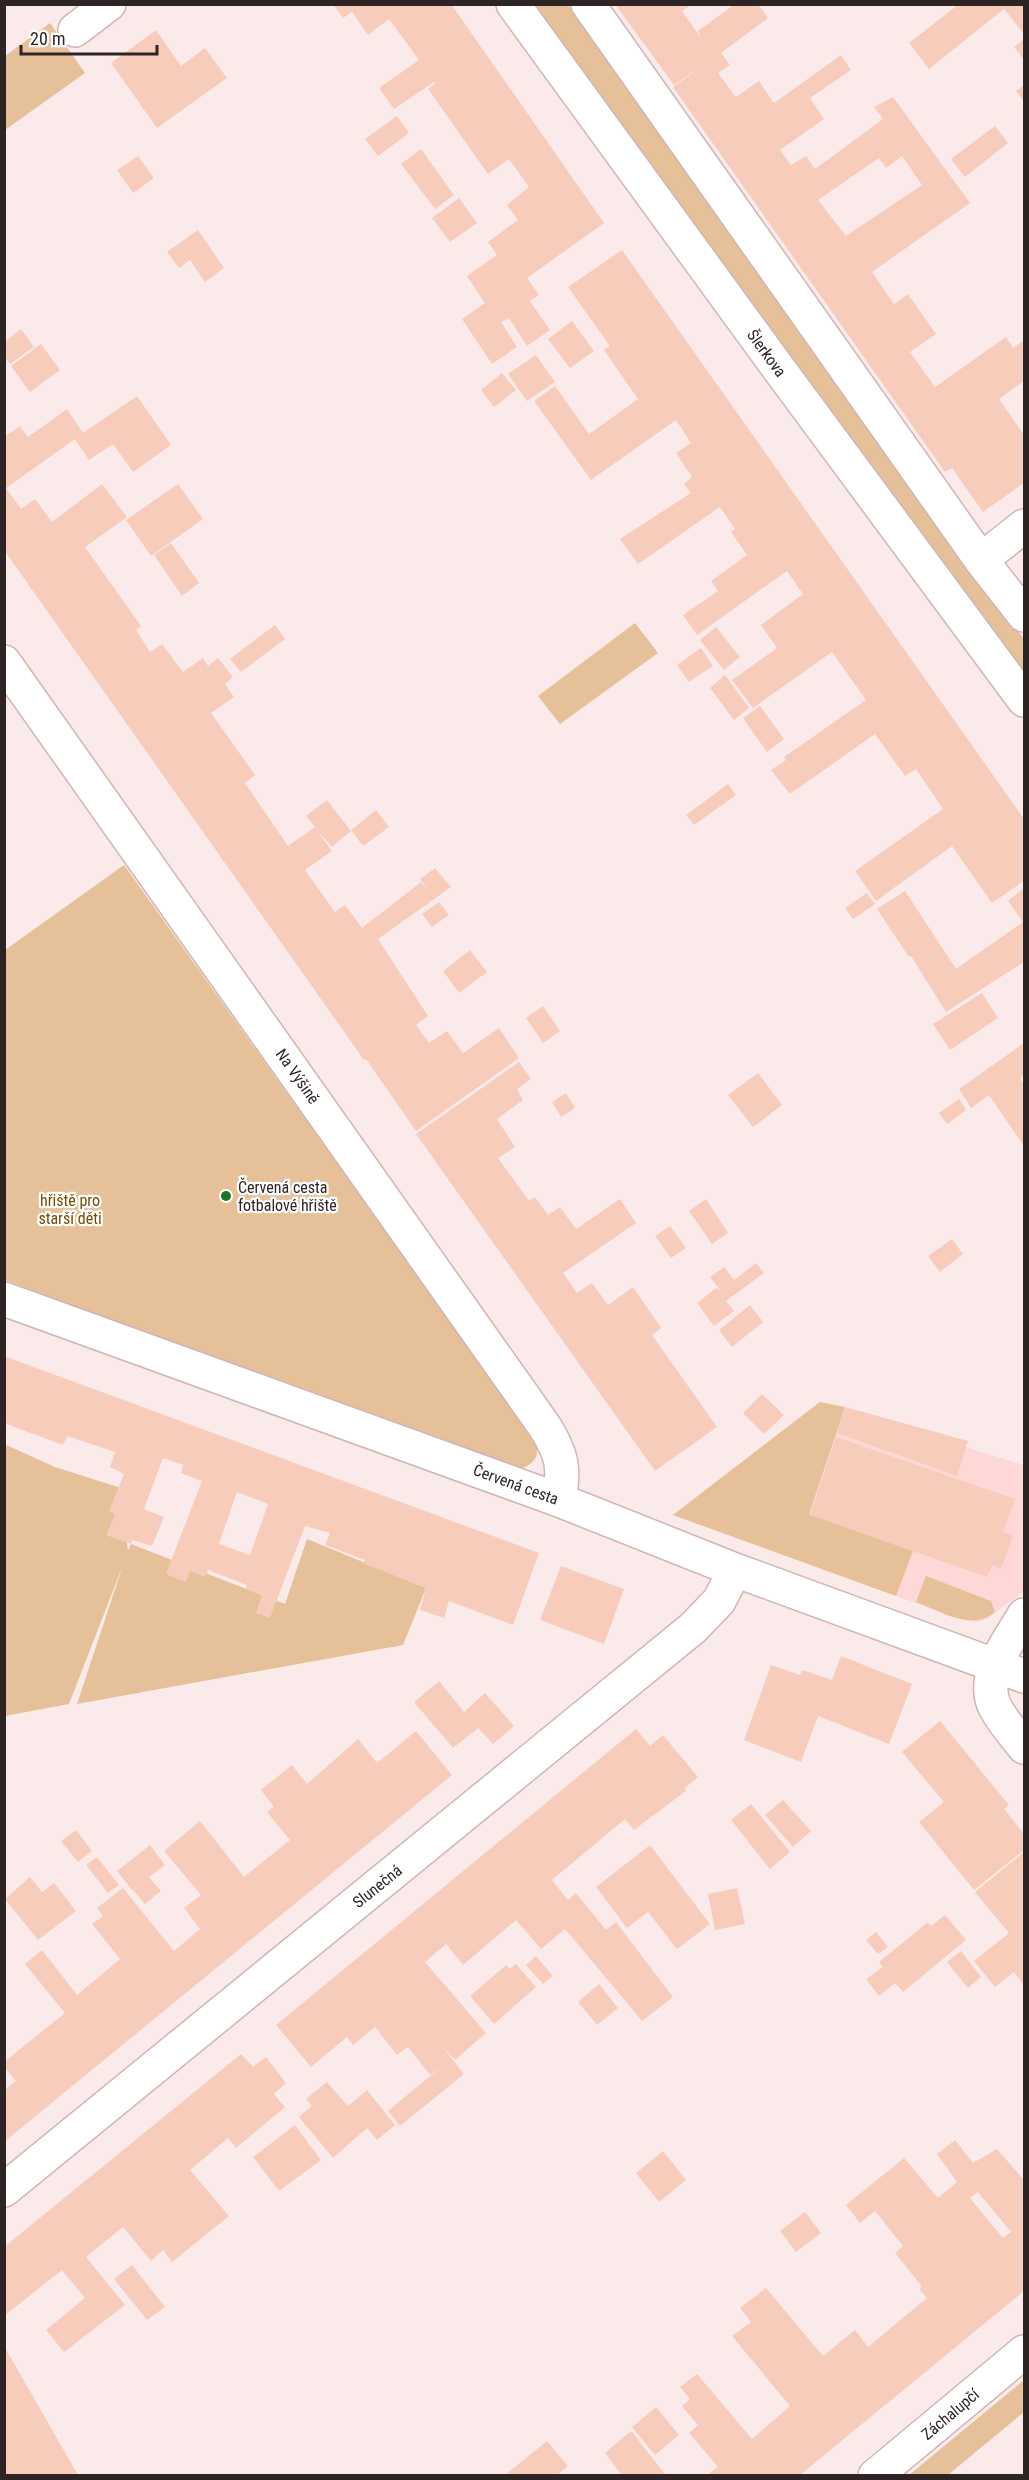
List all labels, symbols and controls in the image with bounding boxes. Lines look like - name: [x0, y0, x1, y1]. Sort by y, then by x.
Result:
- scale bar: [21, 18, 158, 56]
- text: 20 m: [30, 28, 65, 49]
- street label: Šlerkova: [743, 326, 790, 381]
- street label: Na Výšině: [272, 1045, 323, 1108]
- place label: Červená cesta fotbalové hřiště: [238, 1177, 337, 1215]
- marker: Červená cesta fotbalové hřiště: [219, 1189, 233, 1203]
- park label: hřiště pro starší děti: [38, 1191, 102, 1228]
- street label: Červená cesta: [471, 1459, 561, 1509]
- street label: Slunečná: [349, 1861, 406, 1912]
- street label: Záchalupčí: [918, 2384, 984, 2444]

